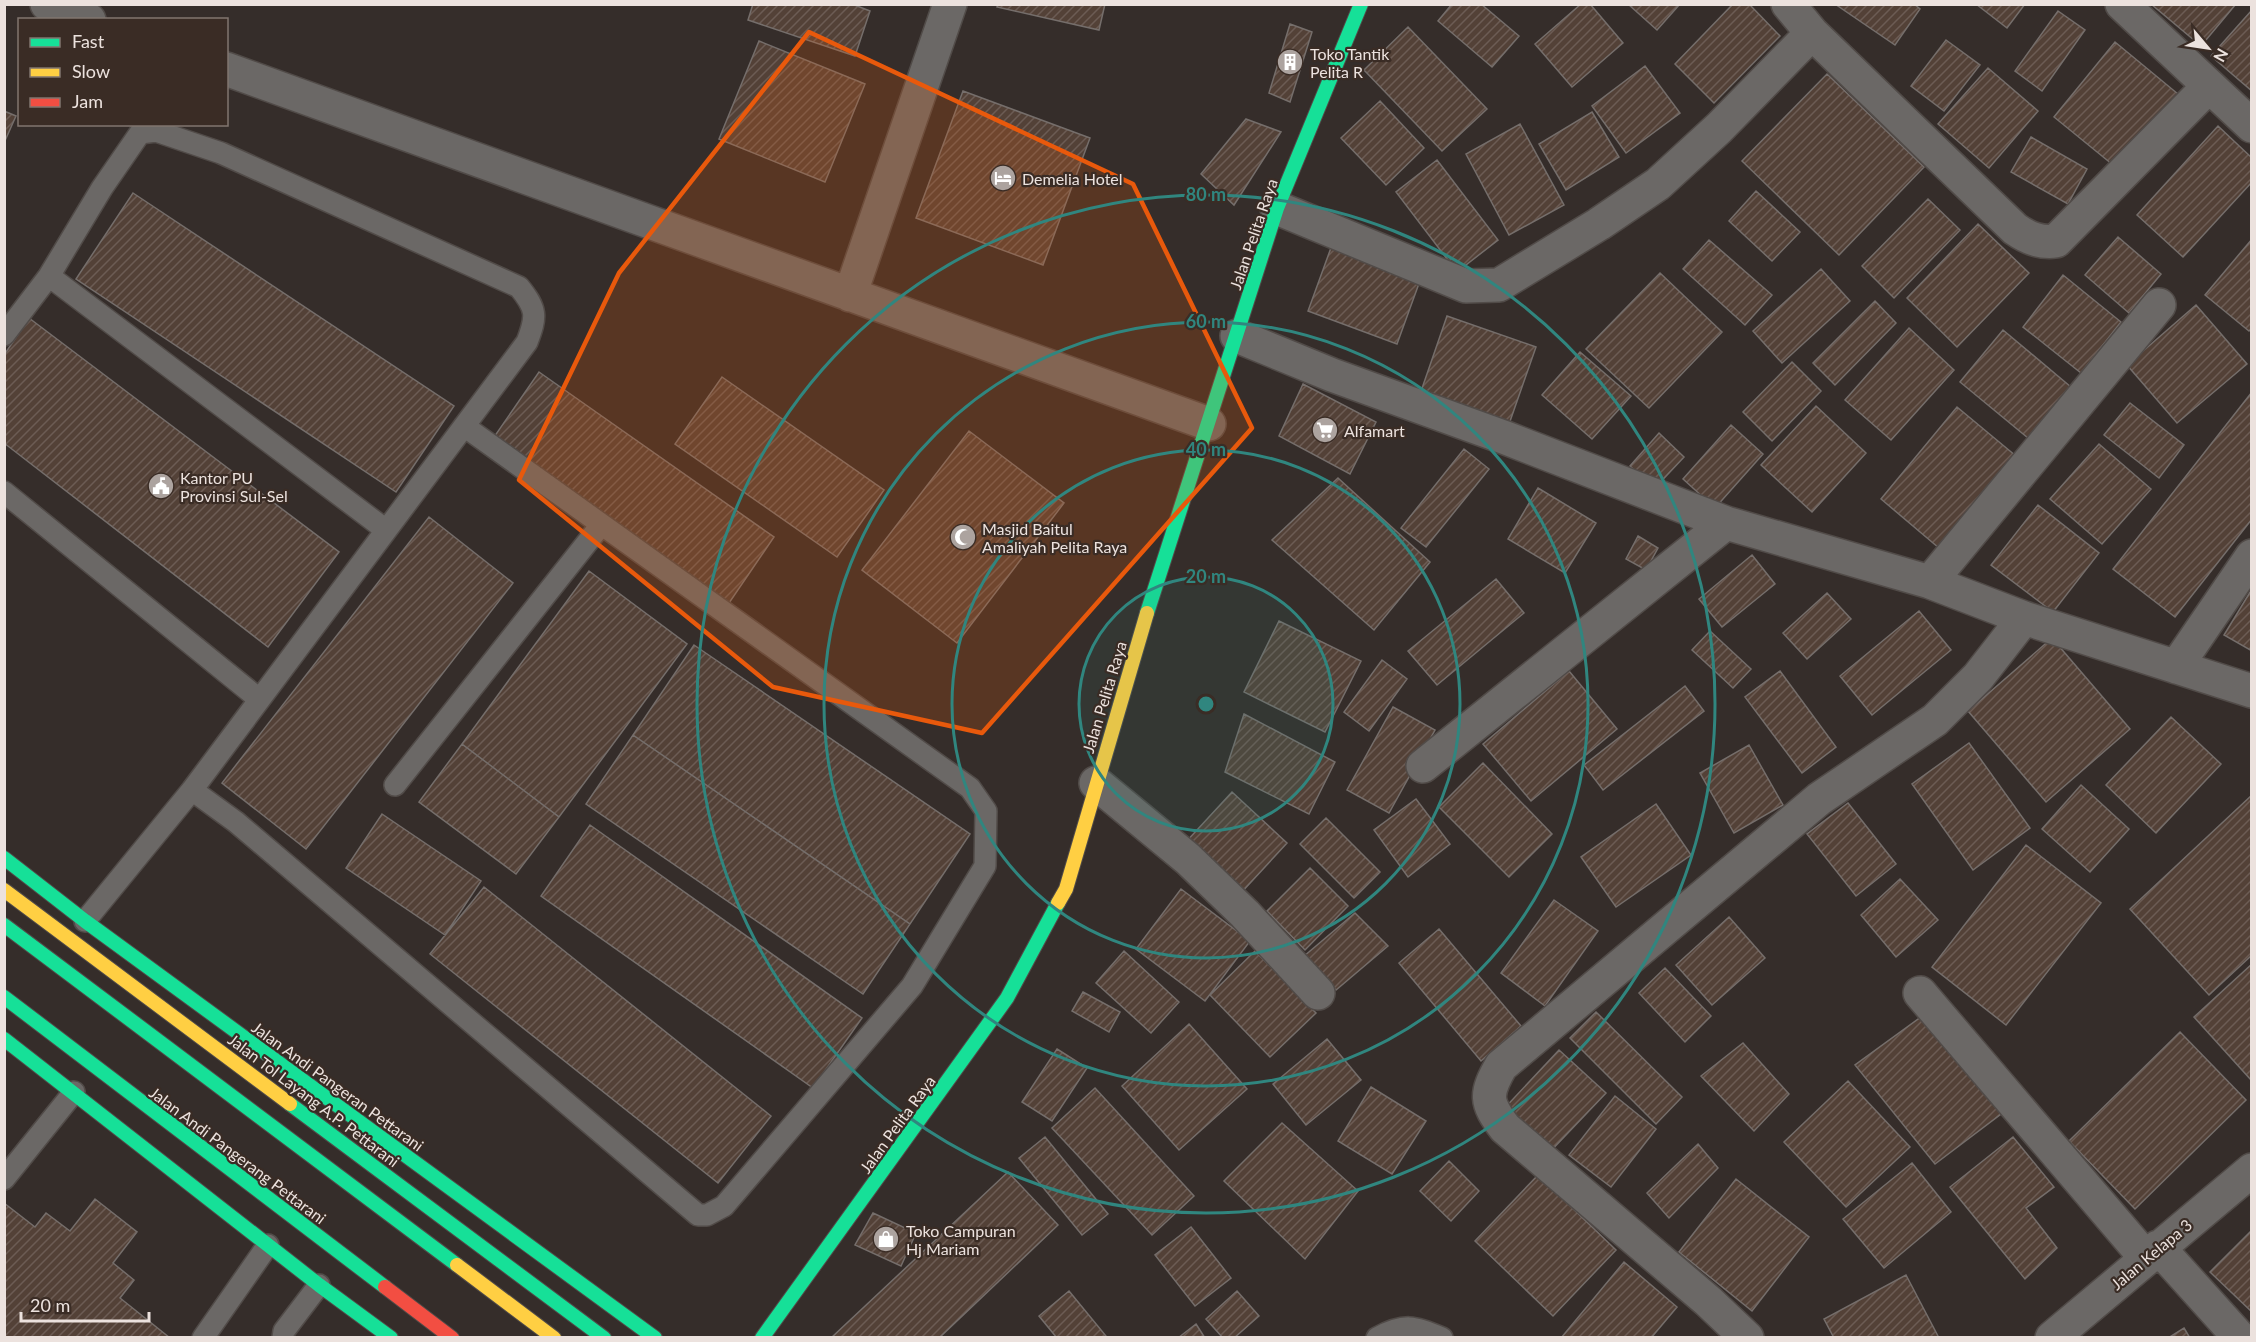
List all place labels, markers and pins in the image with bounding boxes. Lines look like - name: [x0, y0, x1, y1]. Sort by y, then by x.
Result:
- place label: Toko Tantik Pelita R: [1310, 44, 1390, 81]
- building icon: Toko Tantik Pelita R: [1275, 47, 1305, 77]
- hotel icon: Demelia Hotel: [988, 163, 1018, 193]
- place label: Demelia Hotel: [1022, 169, 1123, 188]
- supermarket icon: Alfamart: [1310, 415, 1340, 445]
- place label: Alfamart: [1344, 421, 1405, 440]
- place label: Kantor PU Provinsi Sul-Sel: [180, 468, 288, 505]
- public building icon: Kantor PU Provinsi Sul-Sel: [146, 471, 176, 501]
- place label: Masjid Baitul Amaliyah Pelita Raya: [982, 519, 1127, 556]
- mosque icon: Masjid Baitul Amaliyah Pelita Raya: [948, 522, 978, 552]
- centre of rings: [1196, 694, 1216, 714]
- place label: Toko Campuran Hj Mariam: [906, 1221, 1016, 1258]
- shop icon: Toko Campuran Hj Mariam: [871, 1224, 901, 1254]

